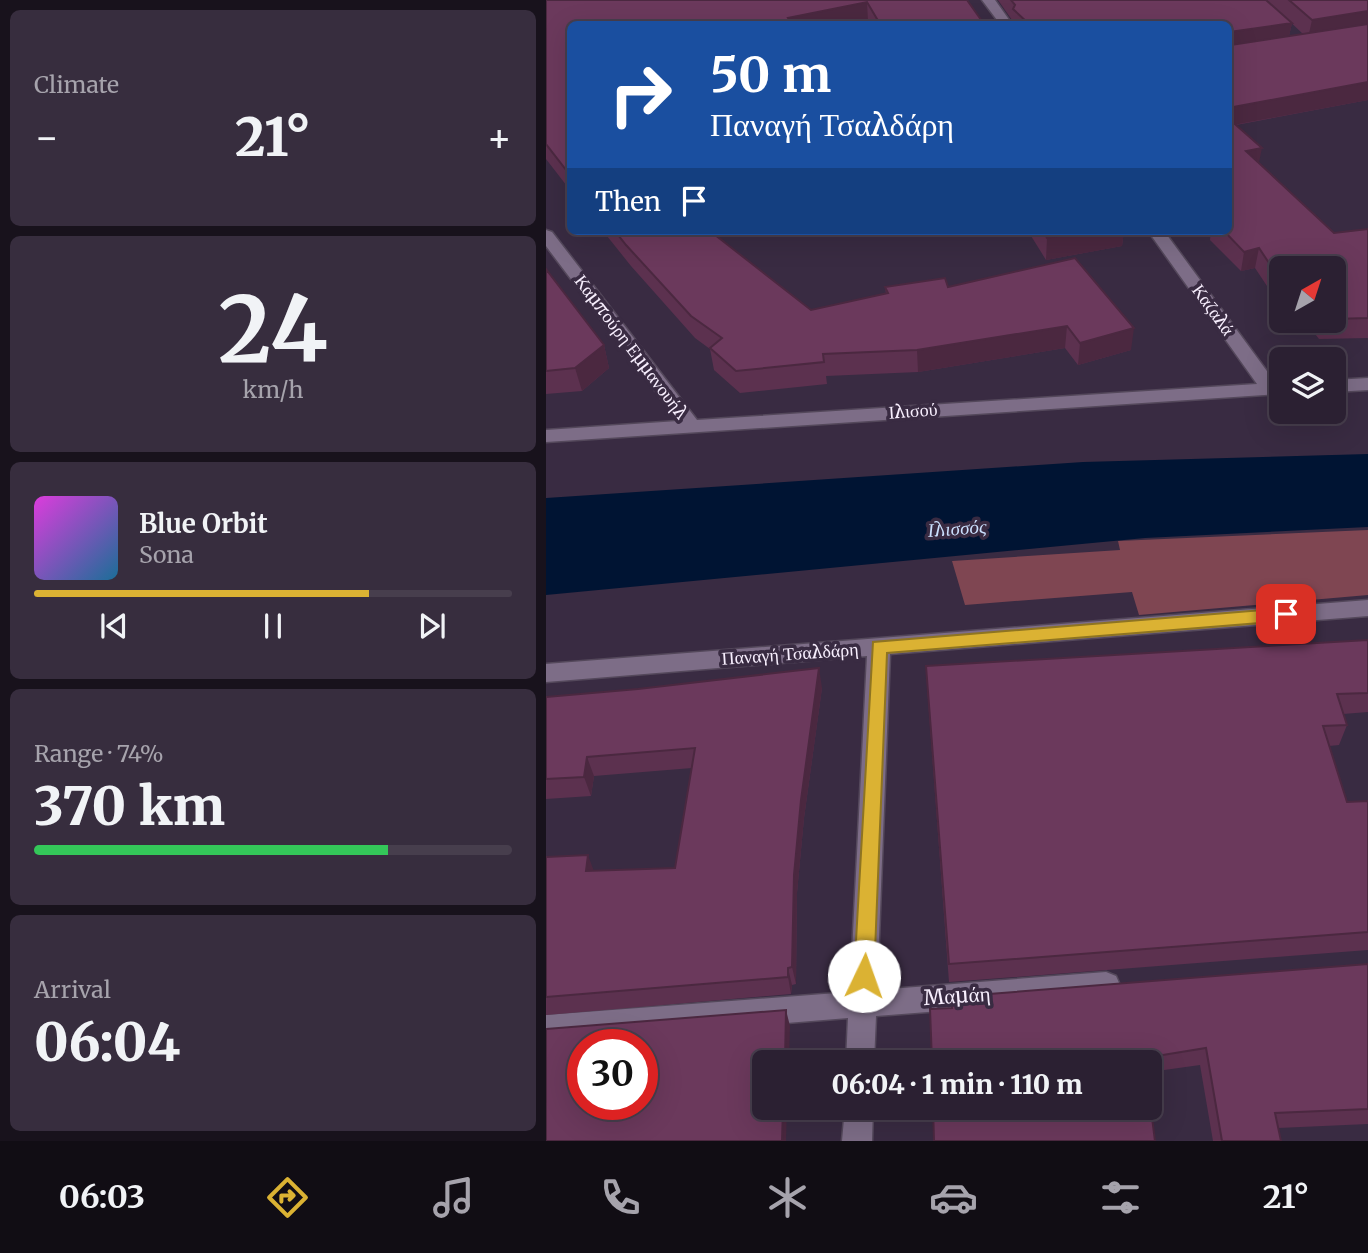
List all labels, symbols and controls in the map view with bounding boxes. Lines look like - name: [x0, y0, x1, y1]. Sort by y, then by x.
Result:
- text: 50 m: [710, 44, 831, 105]
- icon: right: [595, 49, 686, 140]
- text: Climate: [34, 70, 119, 99]
- text: 21°: [235, 105, 311, 170]
- text: Παναγή Τσαλδάρη: [710, 105, 954, 145]
- text: −: [34, 114, 59, 161]
- text: +: [487, 114, 512, 161]
- icon: arrive: [675, 182, 713, 220]
- text: Then: [595, 185, 661, 218]
- north arrow: [1269, 256, 1346, 332]
- map controls: [1269, 256, 1346, 424]
- street label: Καμπούρη Εμμανουήλ: [570, 270, 693, 424]
- text: 24: [218, 272, 328, 387]
- street label: Καζαλά: [1187, 280, 1240, 340]
- button: layers: [1269, 347, 1346, 424]
- text: km/h: [243, 375, 303, 404]
- street label: Ιλισού: [888, 397, 938, 424]
- text: Blue Orbit: [139, 507, 268, 540]
- water label: Ιλισσός: [926, 514, 988, 542]
- text: Sona: [139, 540, 194, 569]
- pin: [1256, 584, 1316, 644]
- icon: arrive: [1267, 595, 1305, 633]
- icon: previous: [95, 607, 133, 645]
- icon: pause: [254, 607, 292, 645]
- icon: next: [413, 607, 451, 645]
- street label: Παναγή Τσαλδάρη: [721, 637, 859, 670]
- text: Range · 74%: [34, 739, 164, 768]
- text: 370 km: [34, 774, 225, 839]
- position arrow: [827, 939, 901, 1013]
- text: Arrival: [34, 975, 111, 1004]
- street label: Μαμάη: [923, 980, 991, 1011]
- text: 06:04: [34, 1010, 180, 1075]
- speed limit sign: 30: [567, 1029, 658, 1120]
- text: 06:04 · 1 min · 110 m: [832, 1068, 1083, 1101]
- icon: directions: [263, 1173, 312, 1222]
- icon: music: [429, 1173, 478, 1222]
- icon: phone: [596, 1173, 645, 1222]
- icon: climate: [763, 1173, 812, 1222]
- icon: car: [929, 1173, 978, 1222]
- icon: filters: [1096, 1173, 1145, 1222]
- text: 06:03: [59, 1177, 145, 1217]
- text: 21°: [1263, 1177, 1309, 1217]

